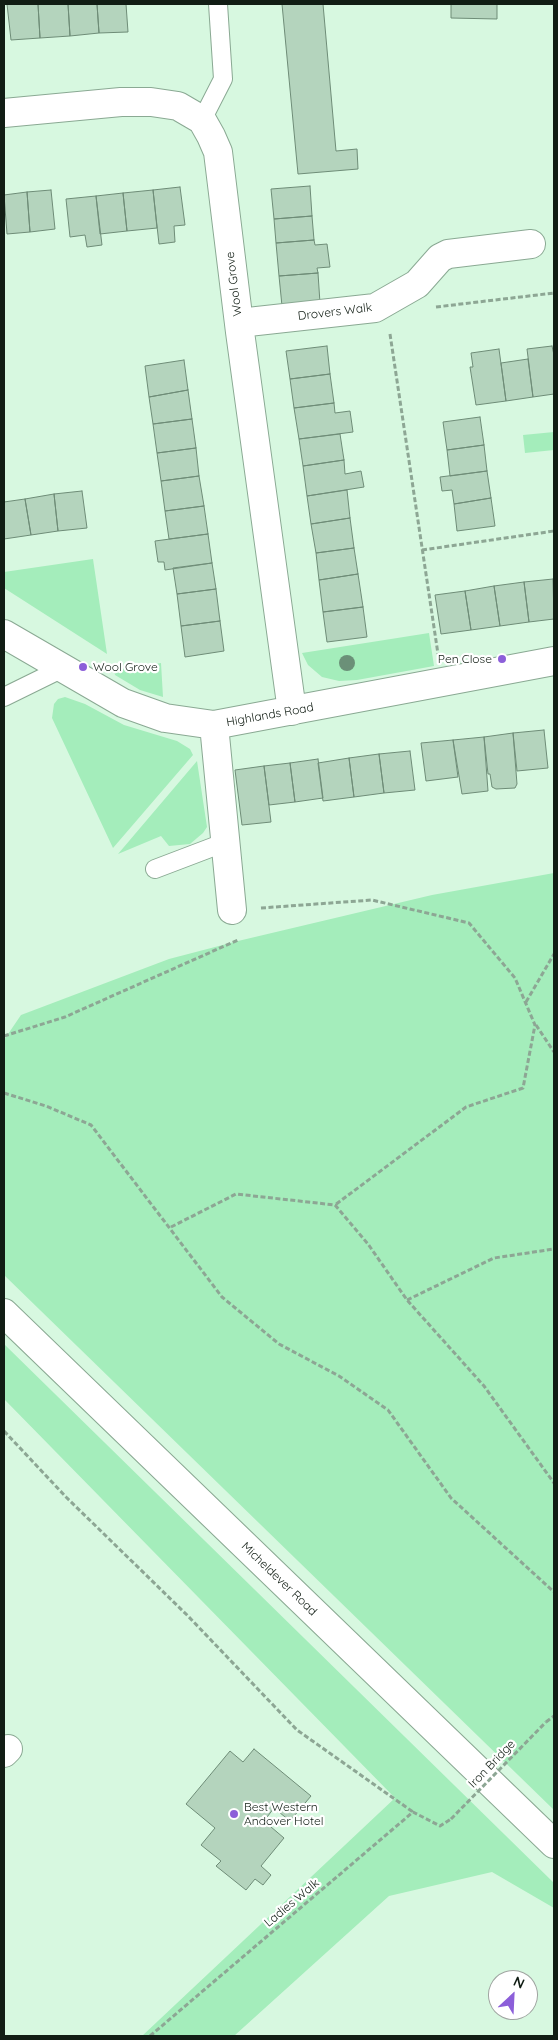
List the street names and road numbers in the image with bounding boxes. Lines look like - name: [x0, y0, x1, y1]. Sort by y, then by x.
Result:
- street label: Wool Grove: [223, 251, 245, 317]
- street label: Drovers Walk: [297, 300, 373, 324]
- street label: Highlands Road: [225, 700, 315, 730]
- street label: Micheldever Road: [238, 1539, 320, 1619]
- street label: Iron Bridge: [466, 1737, 518, 1791]
- street label: Ladies Walk: [262, 1876, 322, 1930]

